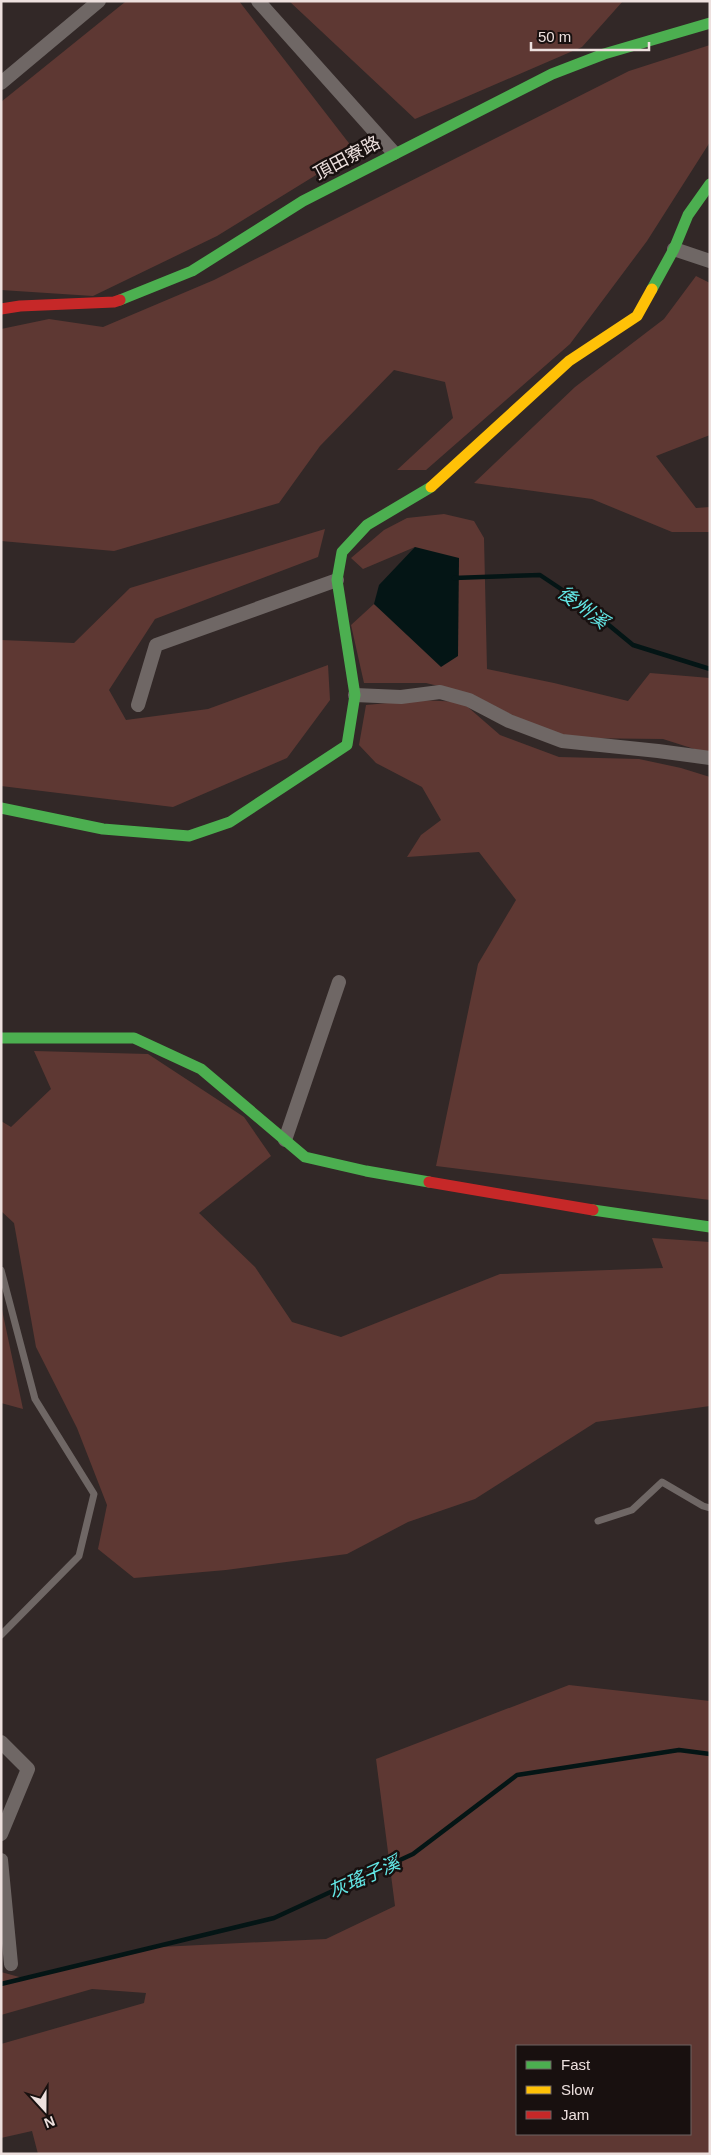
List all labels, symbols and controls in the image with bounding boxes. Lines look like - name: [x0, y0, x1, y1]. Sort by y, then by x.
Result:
- scale bar: [531, 20, 648, 52]
- text: 50 m: [538, 28, 571, 45]
- street label: 頂田寮路: [311, 132, 383, 184]
- water label: 後州溪: [554, 581, 614, 634]
- water label: 灰瑤子溪: [325, 1851, 406, 1902]
- legend: [516, 2045, 691, 2135]
- text: Fast: [561, 2056, 591, 2073]
- text: Slow: [561, 2081, 594, 2098]
- north arrow: [20, 2085, 70, 2135]
- text: Jam: [561, 2106, 589, 2123]
- text: N: [42, 2113, 57, 2131]

